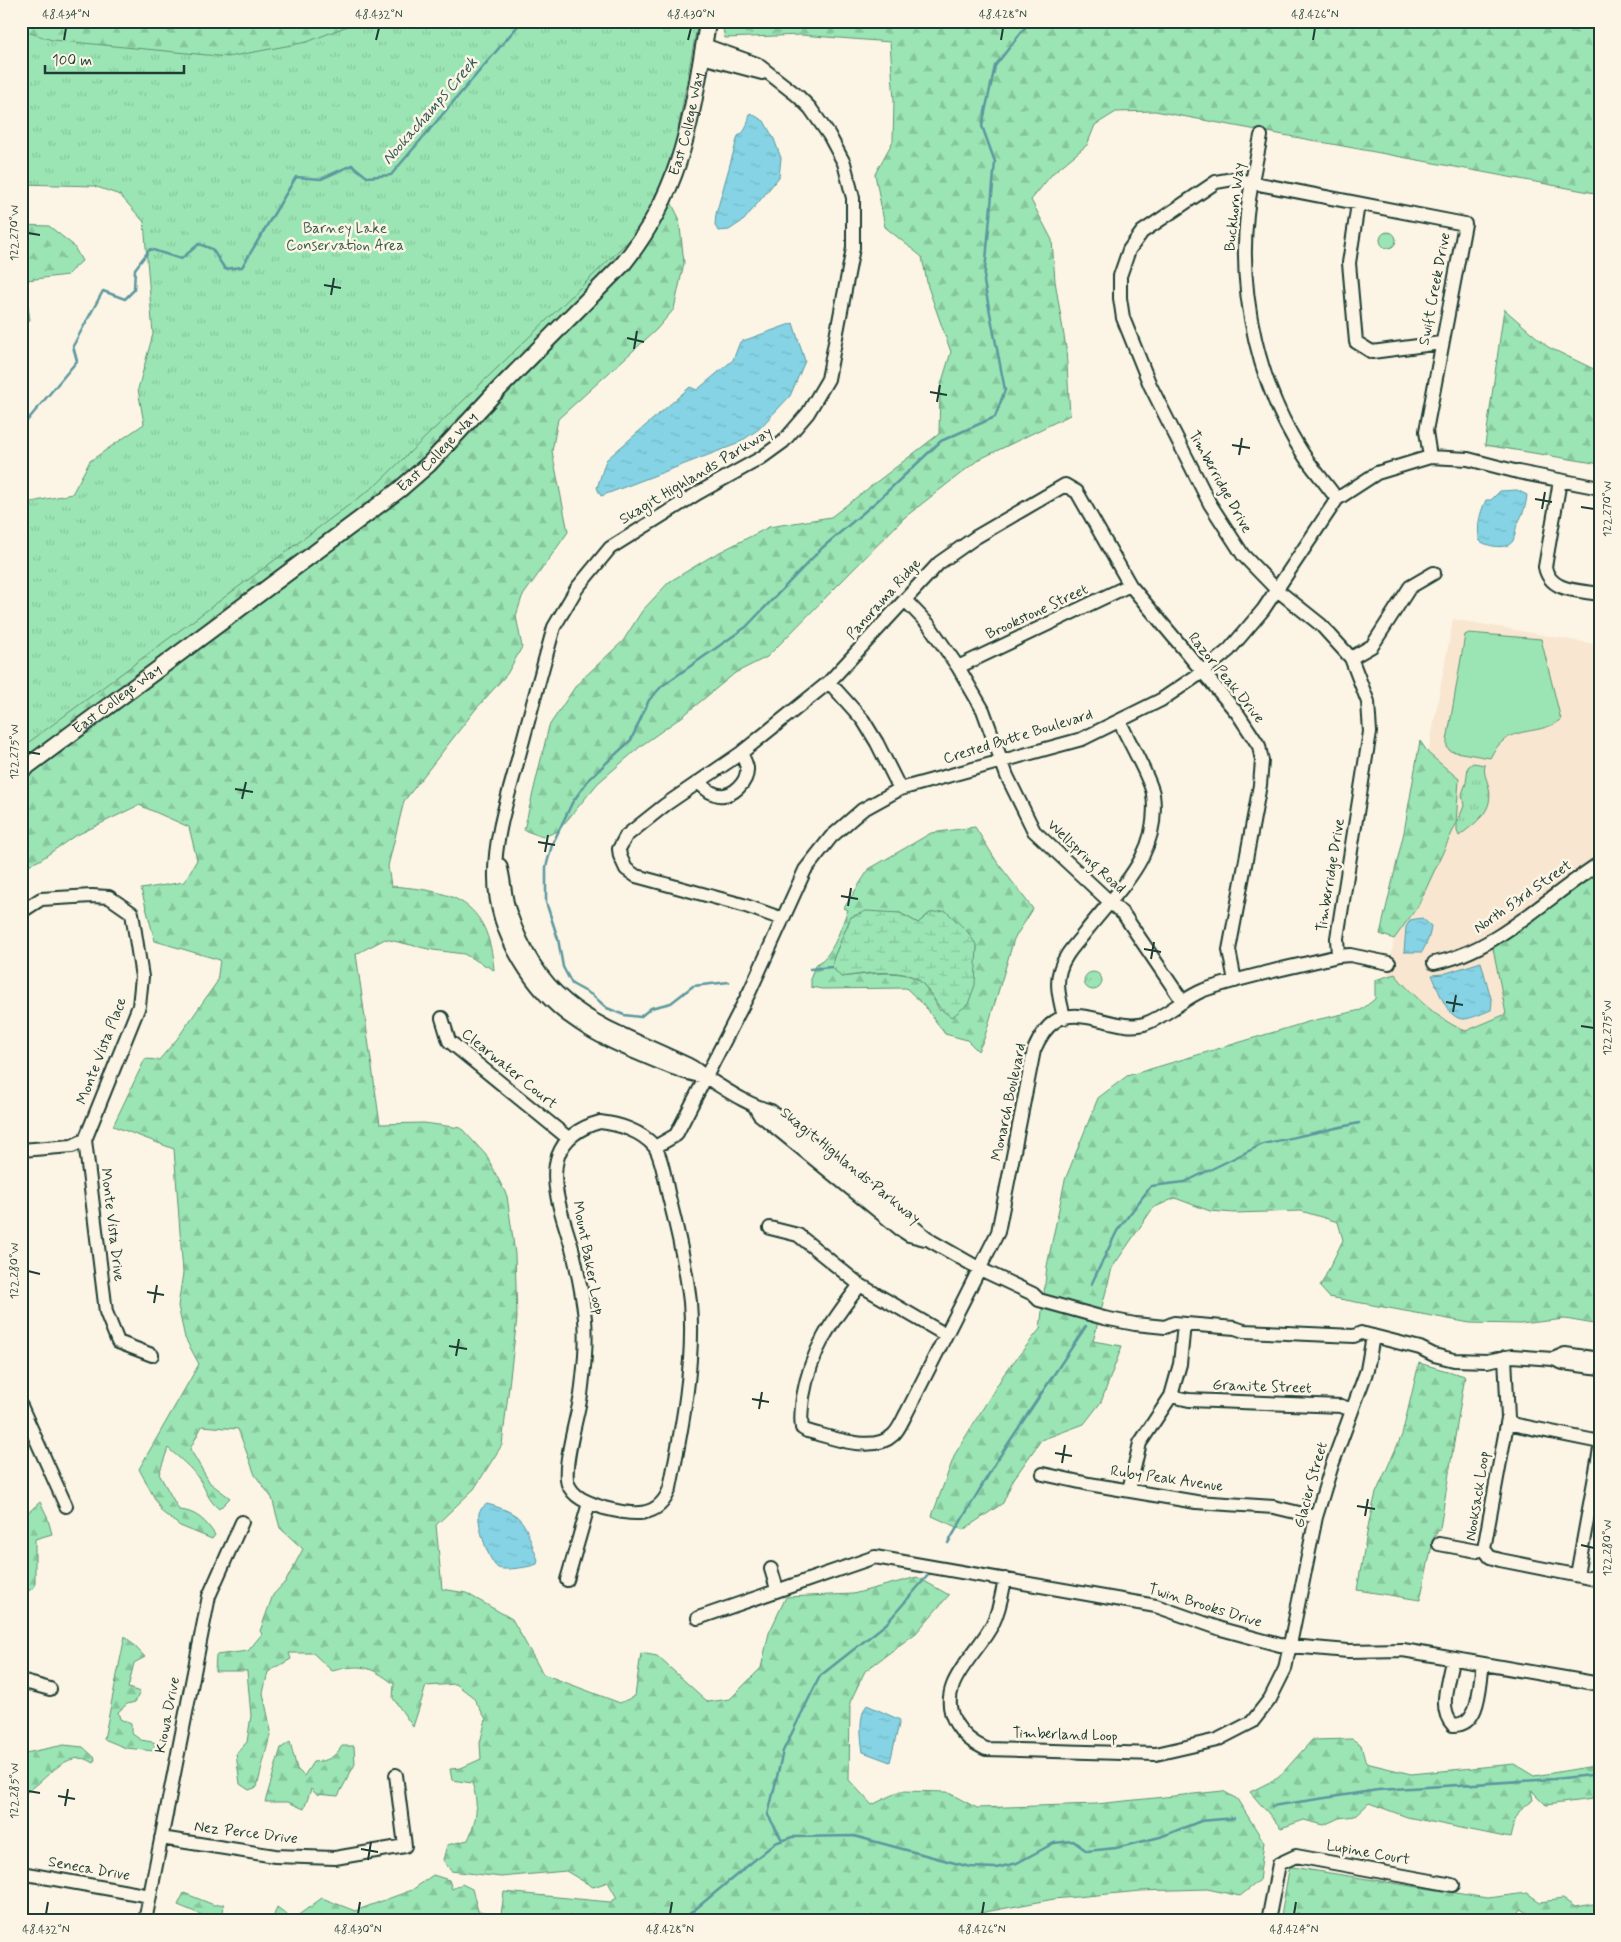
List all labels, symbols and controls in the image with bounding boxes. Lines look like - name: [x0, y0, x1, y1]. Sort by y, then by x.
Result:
- text: 48.434°N: [42, 7, 90, 23]
- text: 48.432°N: [355, 7, 403, 23]
- text: 48.430°N: [667, 7, 715, 23]
- text: 48.428°N: [979, 7, 1027, 23]
- text: 48.426°N: [1291, 7, 1339, 23]
- scale bar: [45, 42, 184, 74]
- text: 100 m: [52, 51, 92, 71]
- water label: Nookachamps Creek: [377, 53, 483, 169]
- street label: East College Way: [664, 71, 709, 179]
- street label: Buckhorn Way: [1220, 162, 1250, 252]
- text: 122.270°W: [7, 205, 23, 261]
- park label: Barney Lake Conservation Area: [286, 219, 404, 256]
- street label: Swift Creek Drive: [1414, 231, 1456, 347]
- street label: East College Way: [393, 408, 482, 497]
- street label: Skagit Highlands Parkway: [616, 422, 777, 530]
- street label: Timberridge Drive: [1184, 427, 1256, 537]
- text: 122.270°W: [1600, 481, 1616, 537]
- street label: Panorama Ridge: [842, 554, 926, 644]
- street label: Brookstone Street: [983, 579, 1092, 644]
- street label: Razor Peak Drive: [1183, 628, 1269, 728]
- street label: East College Way: [69, 660, 166, 739]
- street label: Crested Butte Boulevard: [941, 705, 1095, 769]
- text: 122.275°W: [7, 724, 23, 780]
- street label: Wellspring Road: [1042, 816, 1130, 899]
- street label: Timberridge Drive: [1312, 817, 1350, 933]
- street label: North 53rd Street: [1470, 856, 1576, 938]
- street label: Monte Vista Place: [72, 994, 132, 1108]
- text: 122.275°W: [1600, 1000, 1616, 1056]
- street label: Clearwater Court: [457, 1024, 561, 1114]
- street label: Monarch Boulevard: [987, 1041, 1031, 1163]
- street label: Skagit Highlands Parkway: [775, 1103, 924, 1230]
- street label: Monte Vista Drive: [95, 1167, 129, 1283]
- street label: Mount Baker Loop: [567, 1199, 609, 1317]
- text: 122.280°W: [7, 1243, 23, 1299]
- street label: Granite Street: [1212, 1375, 1312, 1399]
- street label: Glacier Street: [1289, 1439, 1333, 1530]
- street label: Nooksack Loop: [1461, 1450, 1495, 1542]
- street label: Ruby Peak Avenue: [1109, 1461, 1225, 1497]
- text: 122.280°W: [1600, 1520, 1616, 1576]
- street label: Twin Brooks Drive: [1146, 1579, 1265, 1633]
- street label: Kiowa Drive: [151, 1675, 185, 1755]
- street label: Timberland Loop: [1012, 1723, 1118, 1747]
- text: 122.285°W: [7, 1763, 23, 1819]
- street label: Nez Perce Drive: [193, 1817, 299, 1849]
- street label: Lupine Court: [1325, 1836, 1411, 1870]
- street label: Seneca Drive: [46, 1852, 132, 1886]
- text: 48.432°N: [22, 1922, 70, 1938]
- text: 48.430°N: [334, 1922, 382, 1938]
- text: 48.428°N: [646, 1922, 694, 1938]
- text: 48.426°N: [958, 1922, 1006, 1938]
- text: 48.424°N: [1270, 1922, 1318, 1938]

